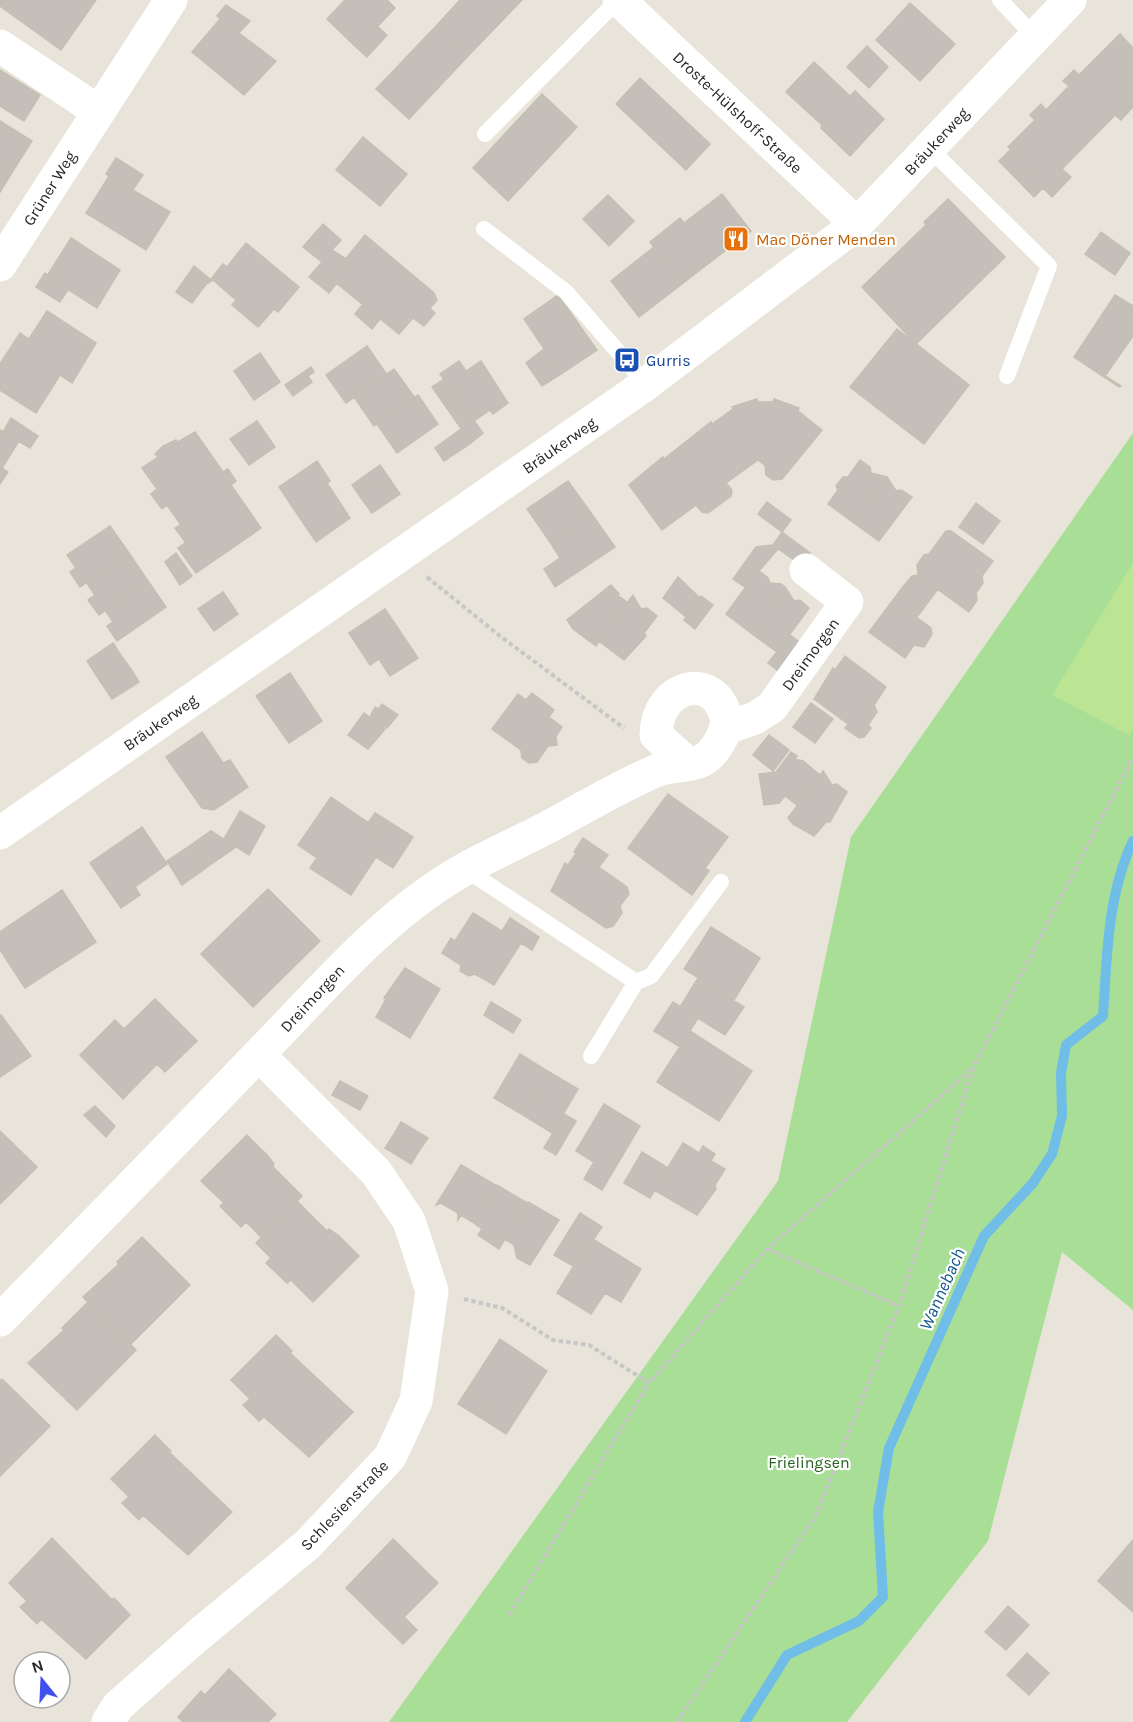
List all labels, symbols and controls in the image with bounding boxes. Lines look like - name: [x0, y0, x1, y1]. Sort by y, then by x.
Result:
- street label: Droste-Hülshoff-Straße: [669, 48, 806, 177]
- street label: Bräukerweg: [900, 103, 973, 179]
- street label: Grüner Weg: [19, 147, 80, 229]
- restaurant icon: Mac Döner Menden: [721, 224, 751, 254]
- place label: Mac Döner Menden: [756, 230, 896, 249]
- bus stop icon: Gurris: [612, 345, 642, 375]
- place label: Gurris: [646, 351, 691, 370]
- street label: Bräukerweg: [519, 413, 600, 478]
- street label: Dreimorgen: [778, 614, 843, 694]
- street label: Bräukerweg: [120, 690, 201, 755]
- street label: Dreimorgen: [276, 961, 348, 1036]
- water label: Wannebach: [914, 1245, 970, 1333]
- park label: Frielingsen: [768, 1453, 850, 1472]
- street label: Schlesienstraße: [296, 1456, 392, 1555]
- north arrow: [12, 1650, 72, 1710]
- text: N: [29, 1655, 46, 1677]

